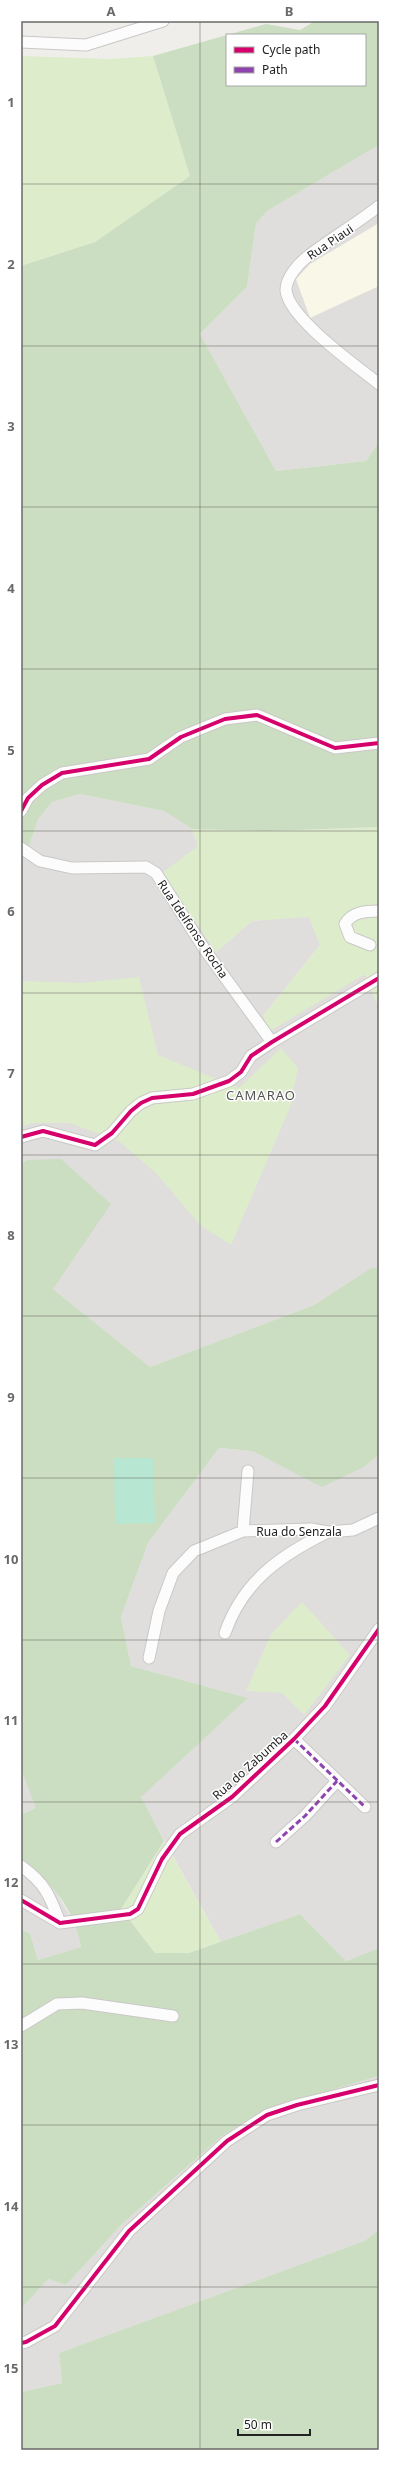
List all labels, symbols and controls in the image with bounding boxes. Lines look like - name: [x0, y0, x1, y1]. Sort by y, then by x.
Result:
- text: A: [107, 2, 116, 20]
- text: B: [285, 2, 293, 20]
- legend: [226, 34, 366, 86]
- text: Cycle path: [262, 41, 320, 58]
- text: Path: [262, 61, 288, 78]
- text: 1: [7, 93, 15, 111]
- street label: Rua Piaui: [304, 220, 356, 264]
- text: 2: [7, 255, 15, 273]
- text: 3: [7, 417, 15, 435]
- text: 4: [7, 579, 15, 597]
- text: 5: [7, 741, 15, 759]
- street label: Rua Idelfonso Rocha: [154, 876, 232, 982]
- text: 6: [7, 902, 15, 920]
- text: 7: [7, 1064, 15, 1082]
- district label: CAMARAO: [226, 1086, 296, 1104]
- text: 8: [7, 1226, 15, 1244]
- text: 9: [7, 1388, 15, 1406]
- street label: Rua do Senzala: [256, 1523, 342, 1540]
- text: 10: [4, 1550, 18, 1568]
- text: 11: [4, 1711, 18, 1729]
- street label: Rua do Zabumba: [209, 1726, 291, 1804]
- text: 12: [4, 1873, 18, 1891]
- text: 13: [4, 2035, 18, 2053]
- text: 14: [4, 2197, 19, 2215]
- text: 15: [4, 2359, 18, 2377]
- scale bar: [238, 2411, 310, 2437]
- text: 50 m: [244, 2416, 272, 2433]

